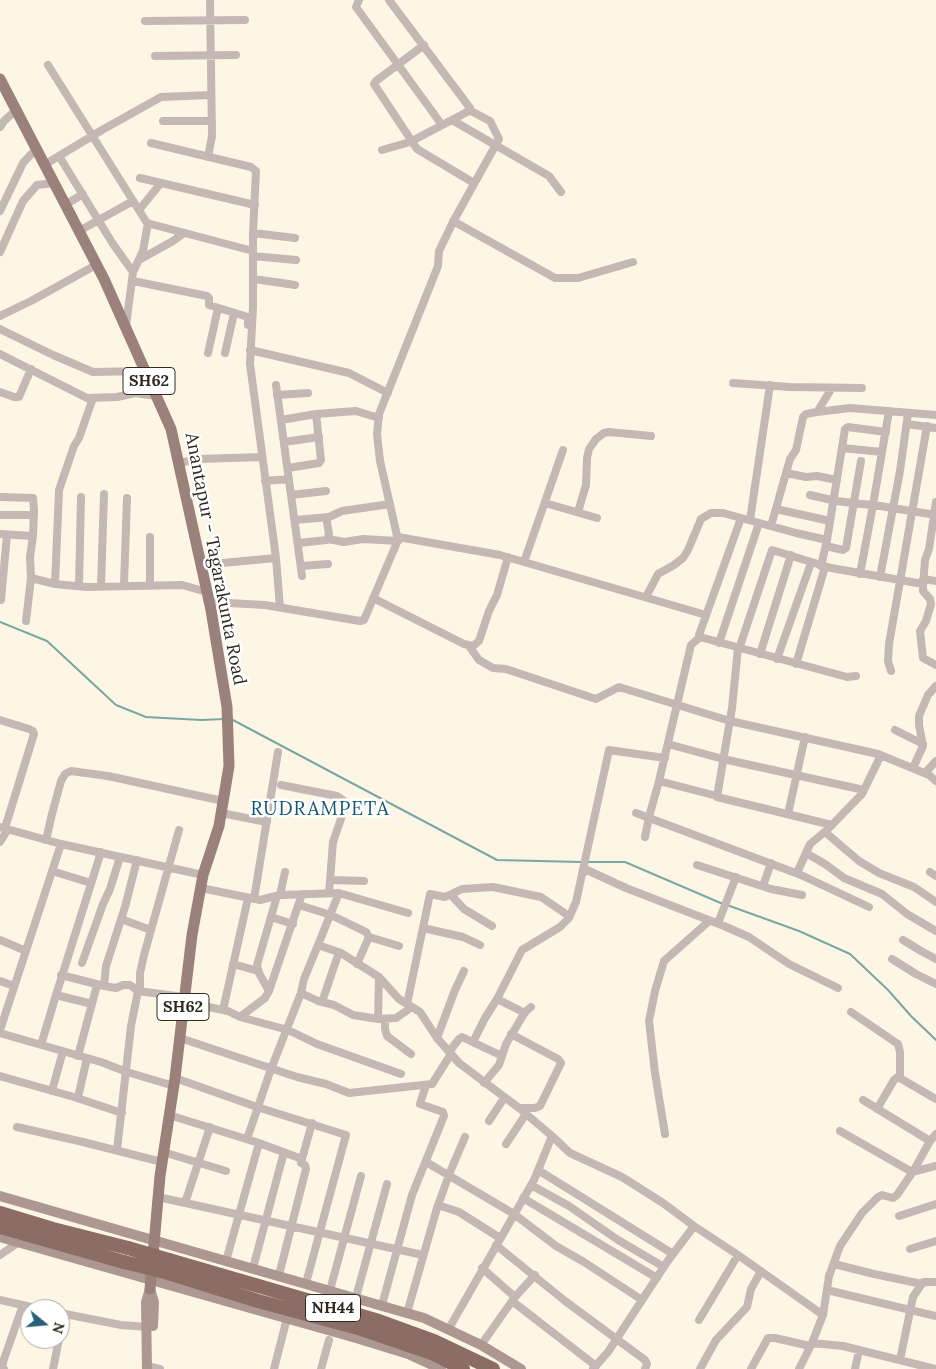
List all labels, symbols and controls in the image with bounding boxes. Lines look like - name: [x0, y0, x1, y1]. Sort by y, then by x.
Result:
- road number: SH62: [123, 368, 175, 394]
- street label: Anantapur - Tagarakunta Road: [180, 431, 250, 687]
- district label: RUDRAMPETA: [249, 799, 391, 821]
- road number: SH62: [157, 994, 209, 1020]
- road number: NH44: [306, 1295, 360, 1322]
- north arrow: [20, 1299, 70, 1349]
- text: N: [48, 1320, 69, 1336]

